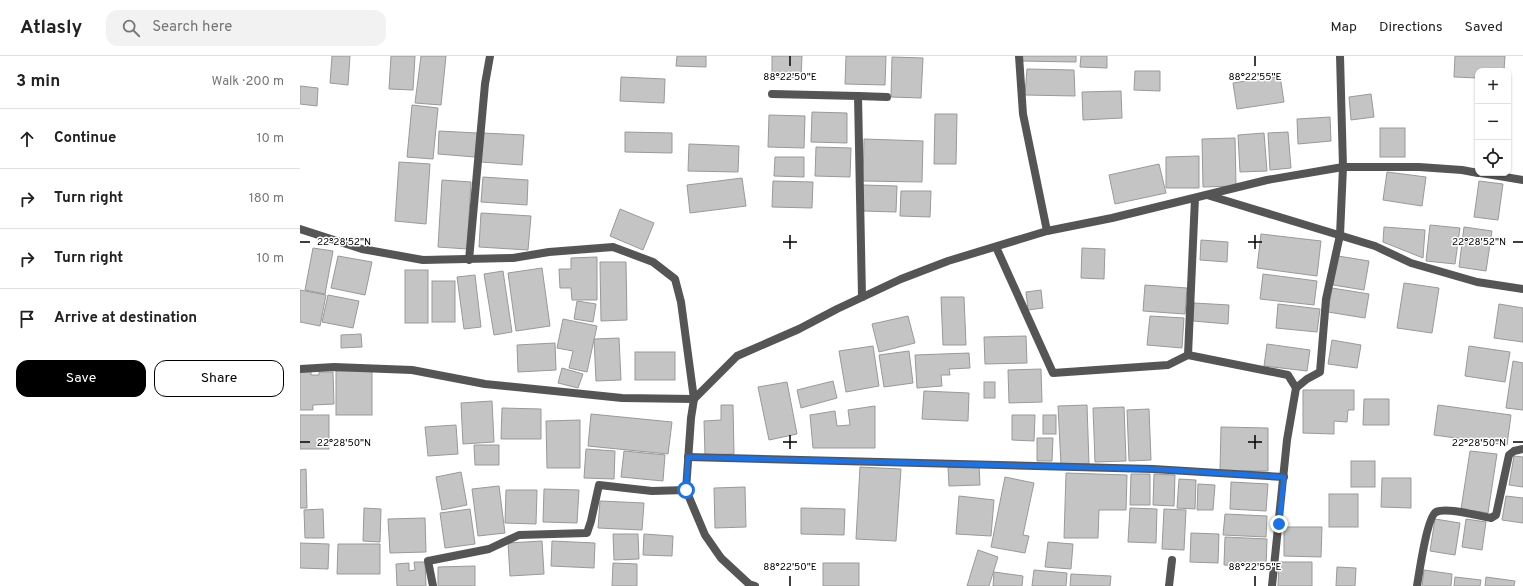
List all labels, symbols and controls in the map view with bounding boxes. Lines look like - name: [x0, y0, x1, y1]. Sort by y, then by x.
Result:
- search box: [106, 10, 386, 46]
- text: Atlasly: [20, 16, 82, 40]
- icon: search: [120, 17, 142, 39]
- text: Search here: [152, 18, 232, 37]
- text: Map: [1331, 19, 1357, 36]
- text: Directions: [1379, 19, 1443, 36]
- text: Saved: [1465, 19, 1503, 36]
- map controls: [1475, 68, 1511, 176]
- button: +: [1475, 68, 1511, 104]
- text: 3 min: [16, 71, 60, 93]
- text: 88°22'50"E: [763, 71, 817, 84]
- text: 88°22'55"E: [1228, 71, 1282, 84]
- text: Walk · 200 m: [212, 74, 284, 90]
- button: −: [1475, 104, 1511, 140]
- icon: ahead: [16, 128, 38, 150]
- text: Continue: [54, 129, 116, 148]
- text: 10 m: [257, 131, 284, 147]
- button: locate: [1475, 140, 1511, 176]
- icon: right: [16, 188, 38, 210]
- text: Turn right: [54, 189, 123, 208]
- text: 180 m: [249, 191, 284, 207]
- text: 22°28'52"N: [317, 236, 371, 249]
- text: 22°28'52"N: [1452, 236, 1506, 249]
- icon: right: [16, 248, 38, 270]
- text: Turn right: [54, 249, 123, 268]
- text: 10 m: [257, 251, 284, 267]
- icon: arrive: [16, 308, 38, 330]
- text: Arrive at destination: [54, 309, 197, 328]
- button: Save: [16, 360, 146, 397]
- button: Share: [154, 360, 284, 397]
- text: 22°28'50"N: [317, 437, 371, 450]
- text: 22°28'50"N: [1452, 437, 1506, 450]
- route start: [677, 481, 695, 499]
- route end: [1270, 515, 1288, 533]
- text: 88°22'50"E: [763, 561, 817, 574]
- text: 88°22'55"E: [1228, 561, 1282, 574]

